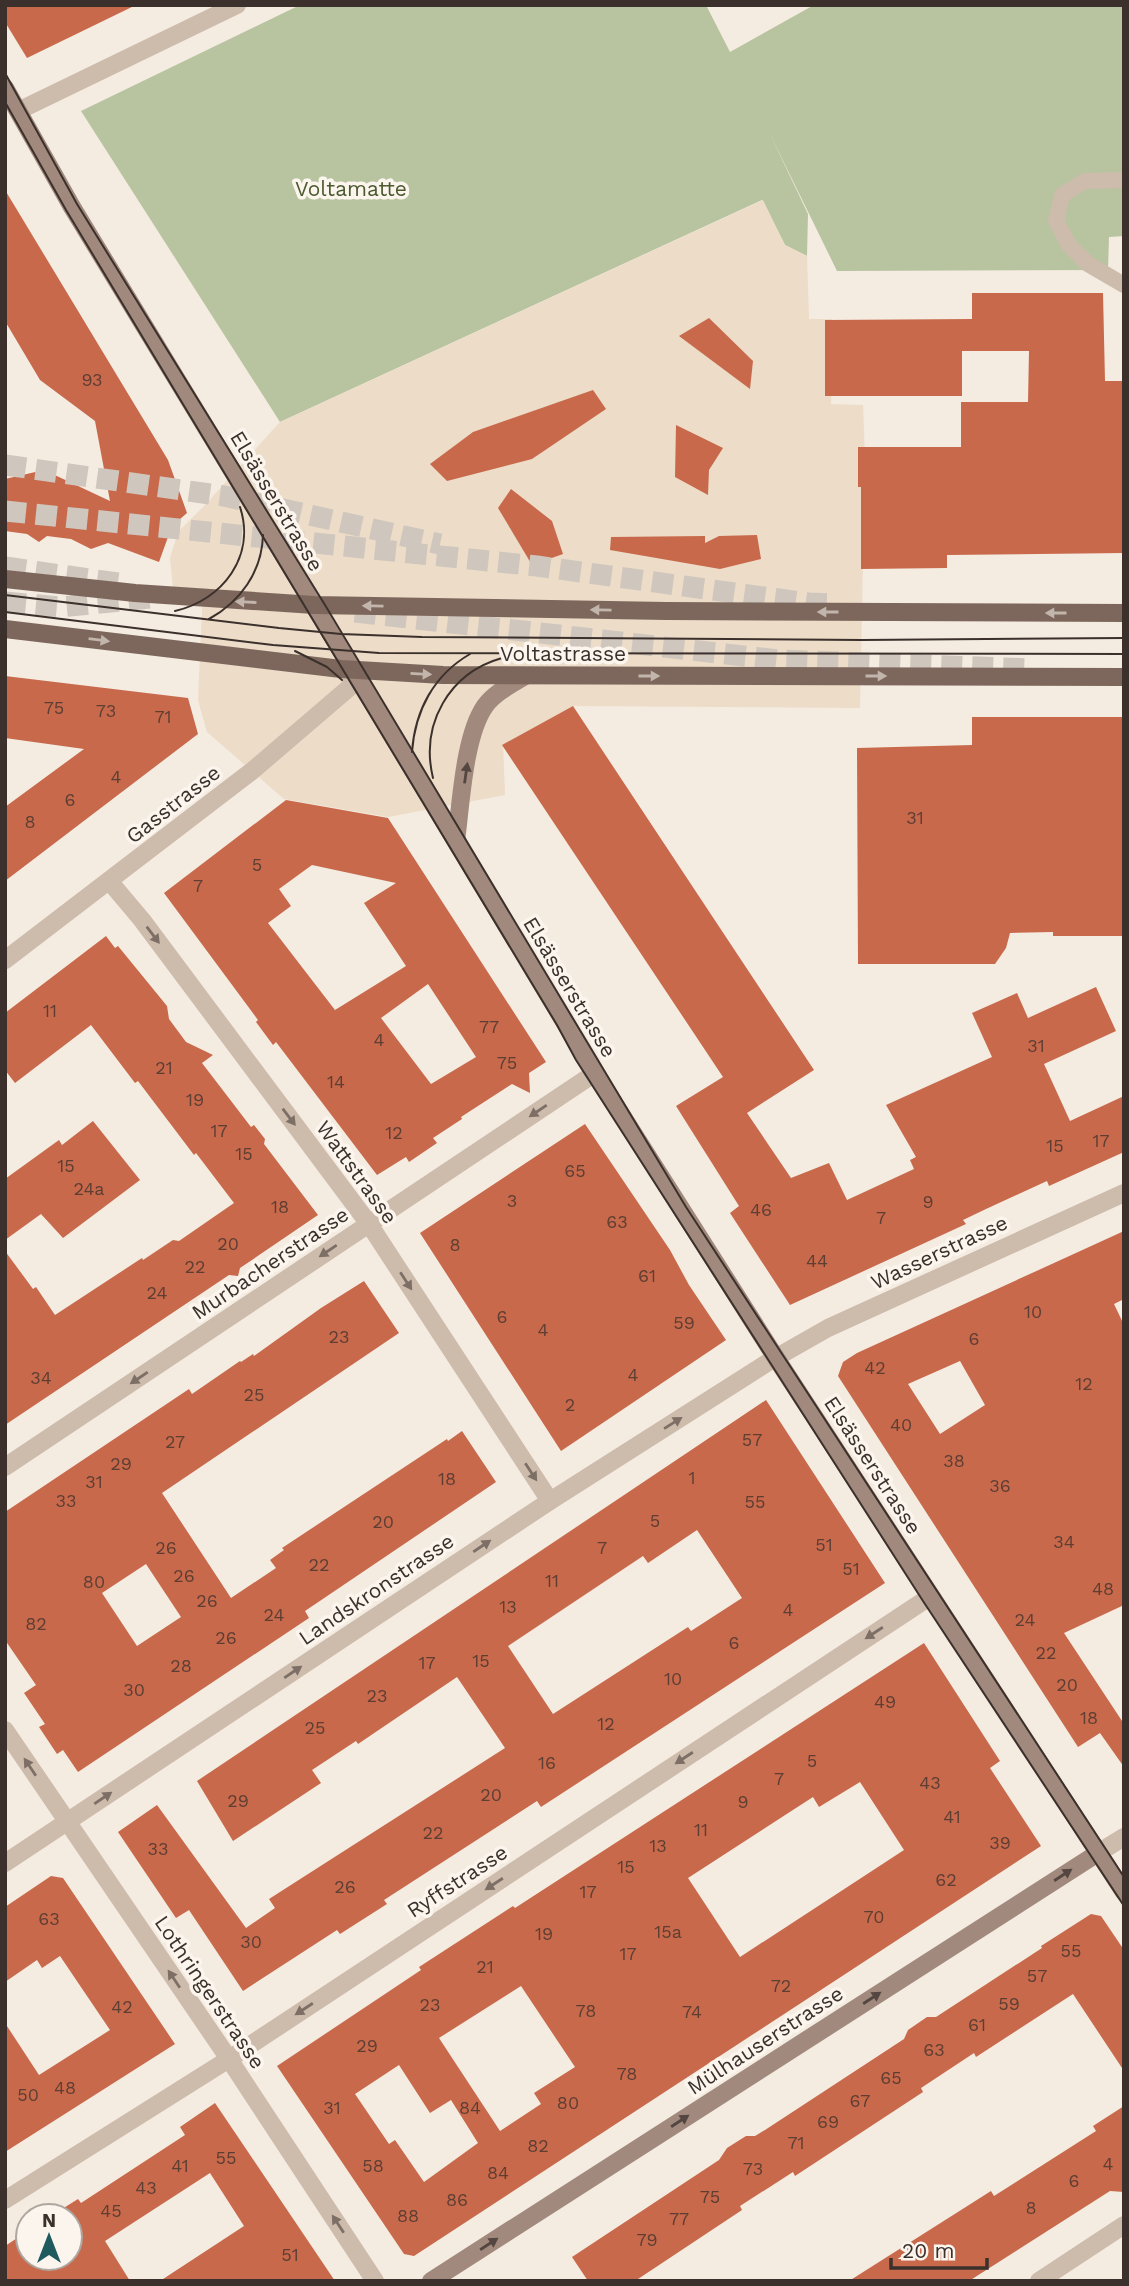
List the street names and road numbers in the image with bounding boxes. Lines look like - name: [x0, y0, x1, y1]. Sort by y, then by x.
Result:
- street label: Elsässerstrasse: [225, 426, 329, 576]
- street label: Voltastrasse: [500, 641, 626, 666]
- street label: Gasstrasse: [121, 760, 225, 848]
- street label: Elsässerstrasse: [518, 912, 622, 1062]
- street label: Wattstrasse: [311, 1116, 403, 1228]
- street label: Murbacherstrasse: [187, 1201, 353, 1325]
- street label: Wasserstrasse: [867, 1209, 1011, 1295]
- street label: Elsässerstrasse: [819, 1391, 927, 1539]
- street label: Landskronstrasse: [294, 1528, 458, 1650]
- street label: Ryffstrasse: [402, 1839, 512, 1923]
- street label: Lothringerstrasse: [150, 1911, 270, 2073]
- street label: Mülhauserstrasse: [682, 1980, 848, 2100]

